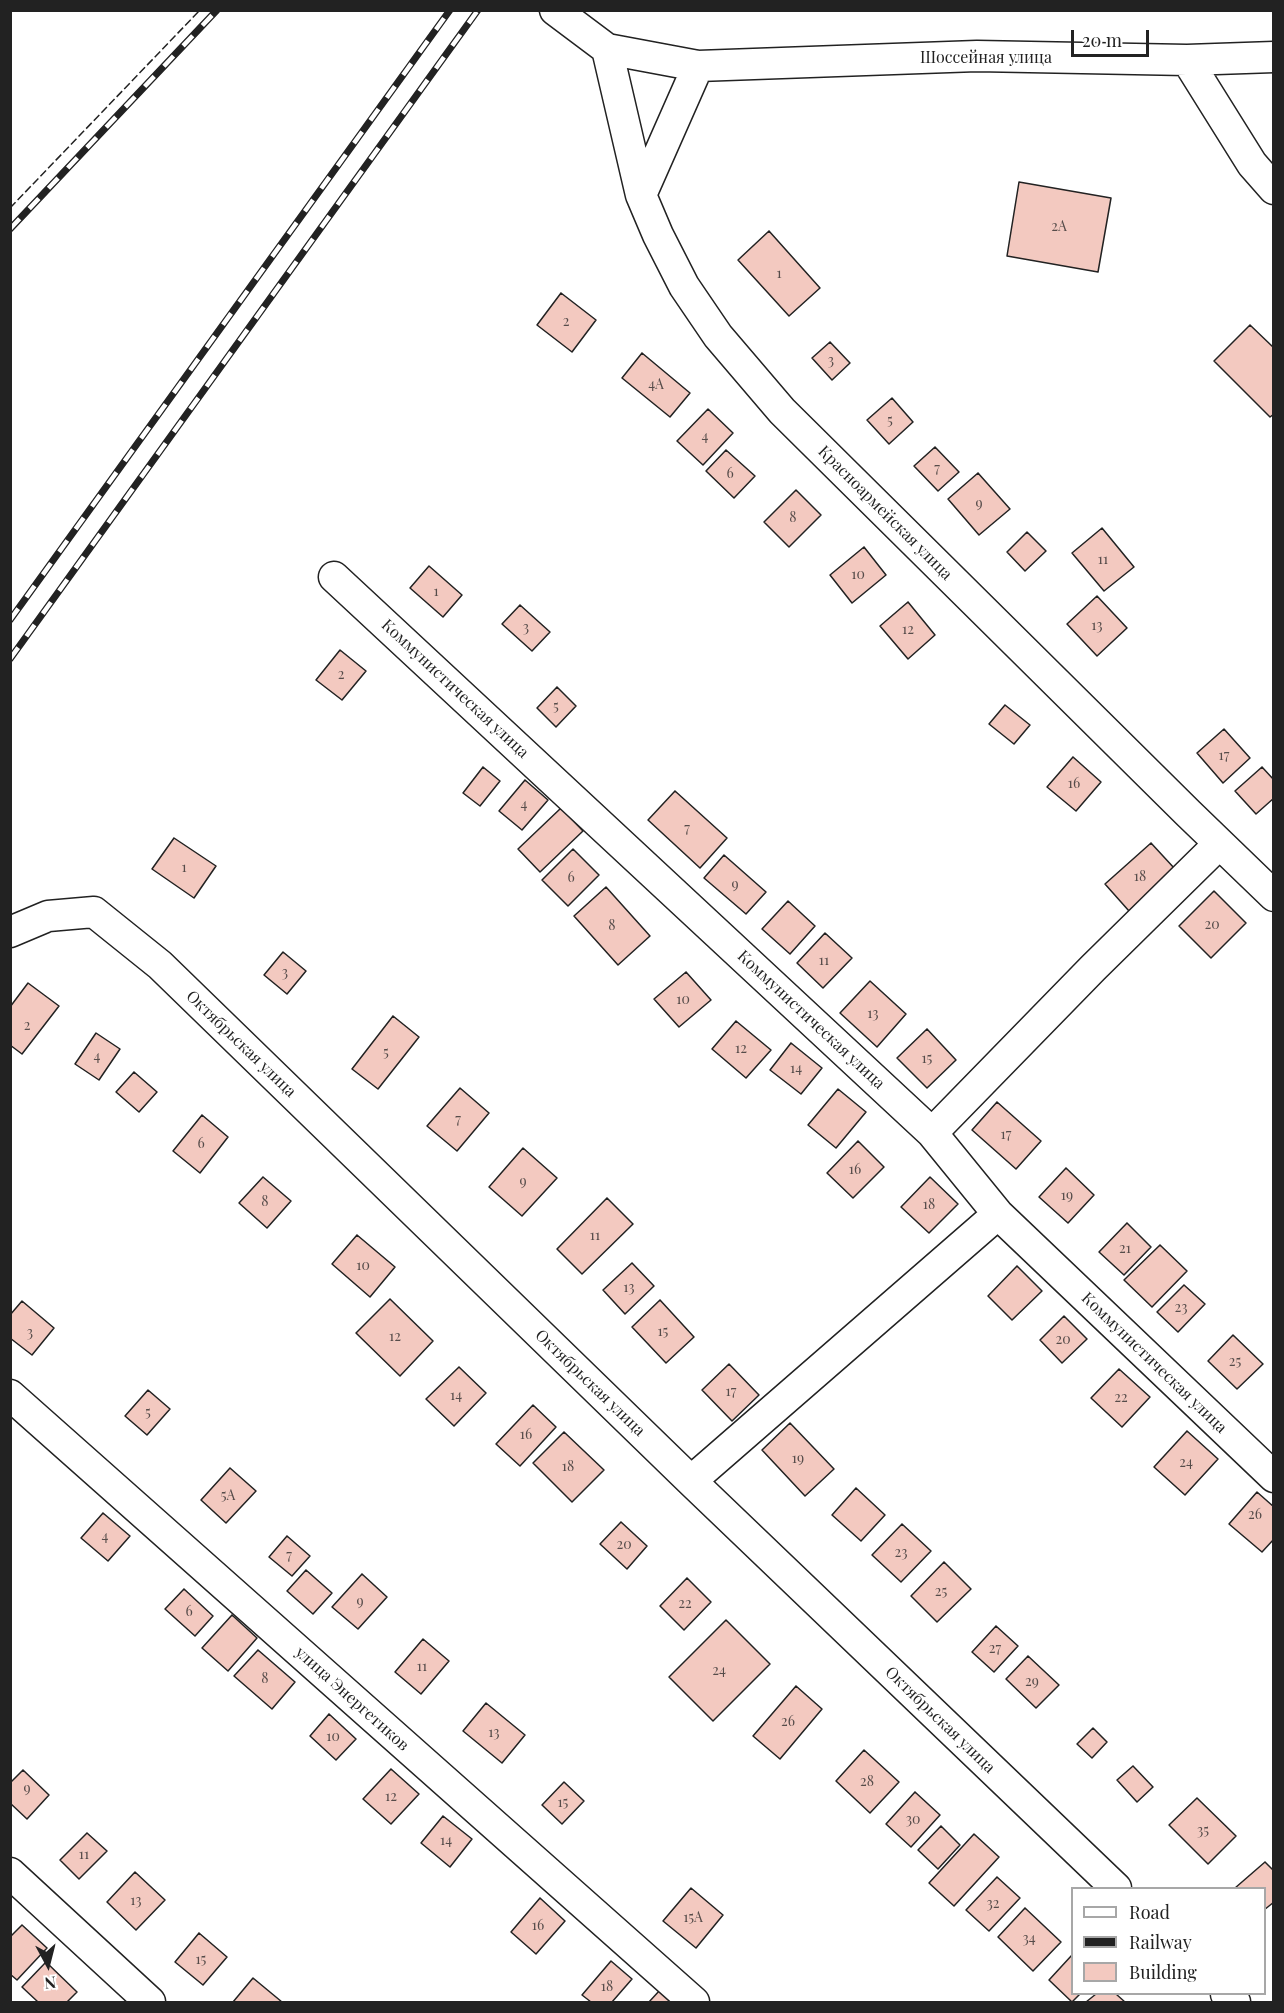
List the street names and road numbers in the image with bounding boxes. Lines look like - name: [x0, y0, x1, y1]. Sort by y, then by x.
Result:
- street label: Шоссейная улица: [920, 48, 1052, 68]
- street label: Красноармейская улица: [814, 442, 956, 584]
- street label: Коммунистическая улица: [377, 616, 533, 762]
- street label: Коммунистическая улица: [733, 947, 889, 1093]
- street label: Октябрьская улица: [182, 987, 300, 1101]
- street label: Коммунистическая улица: [1077, 1289, 1231, 1437]
- street label: Октябрьская улица: [531, 1326, 649, 1440]
- street label: улица Энергетиков: [291, 1643, 413, 1755]
- street label: Октябрьская улица: [881, 1663, 999, 1777]

